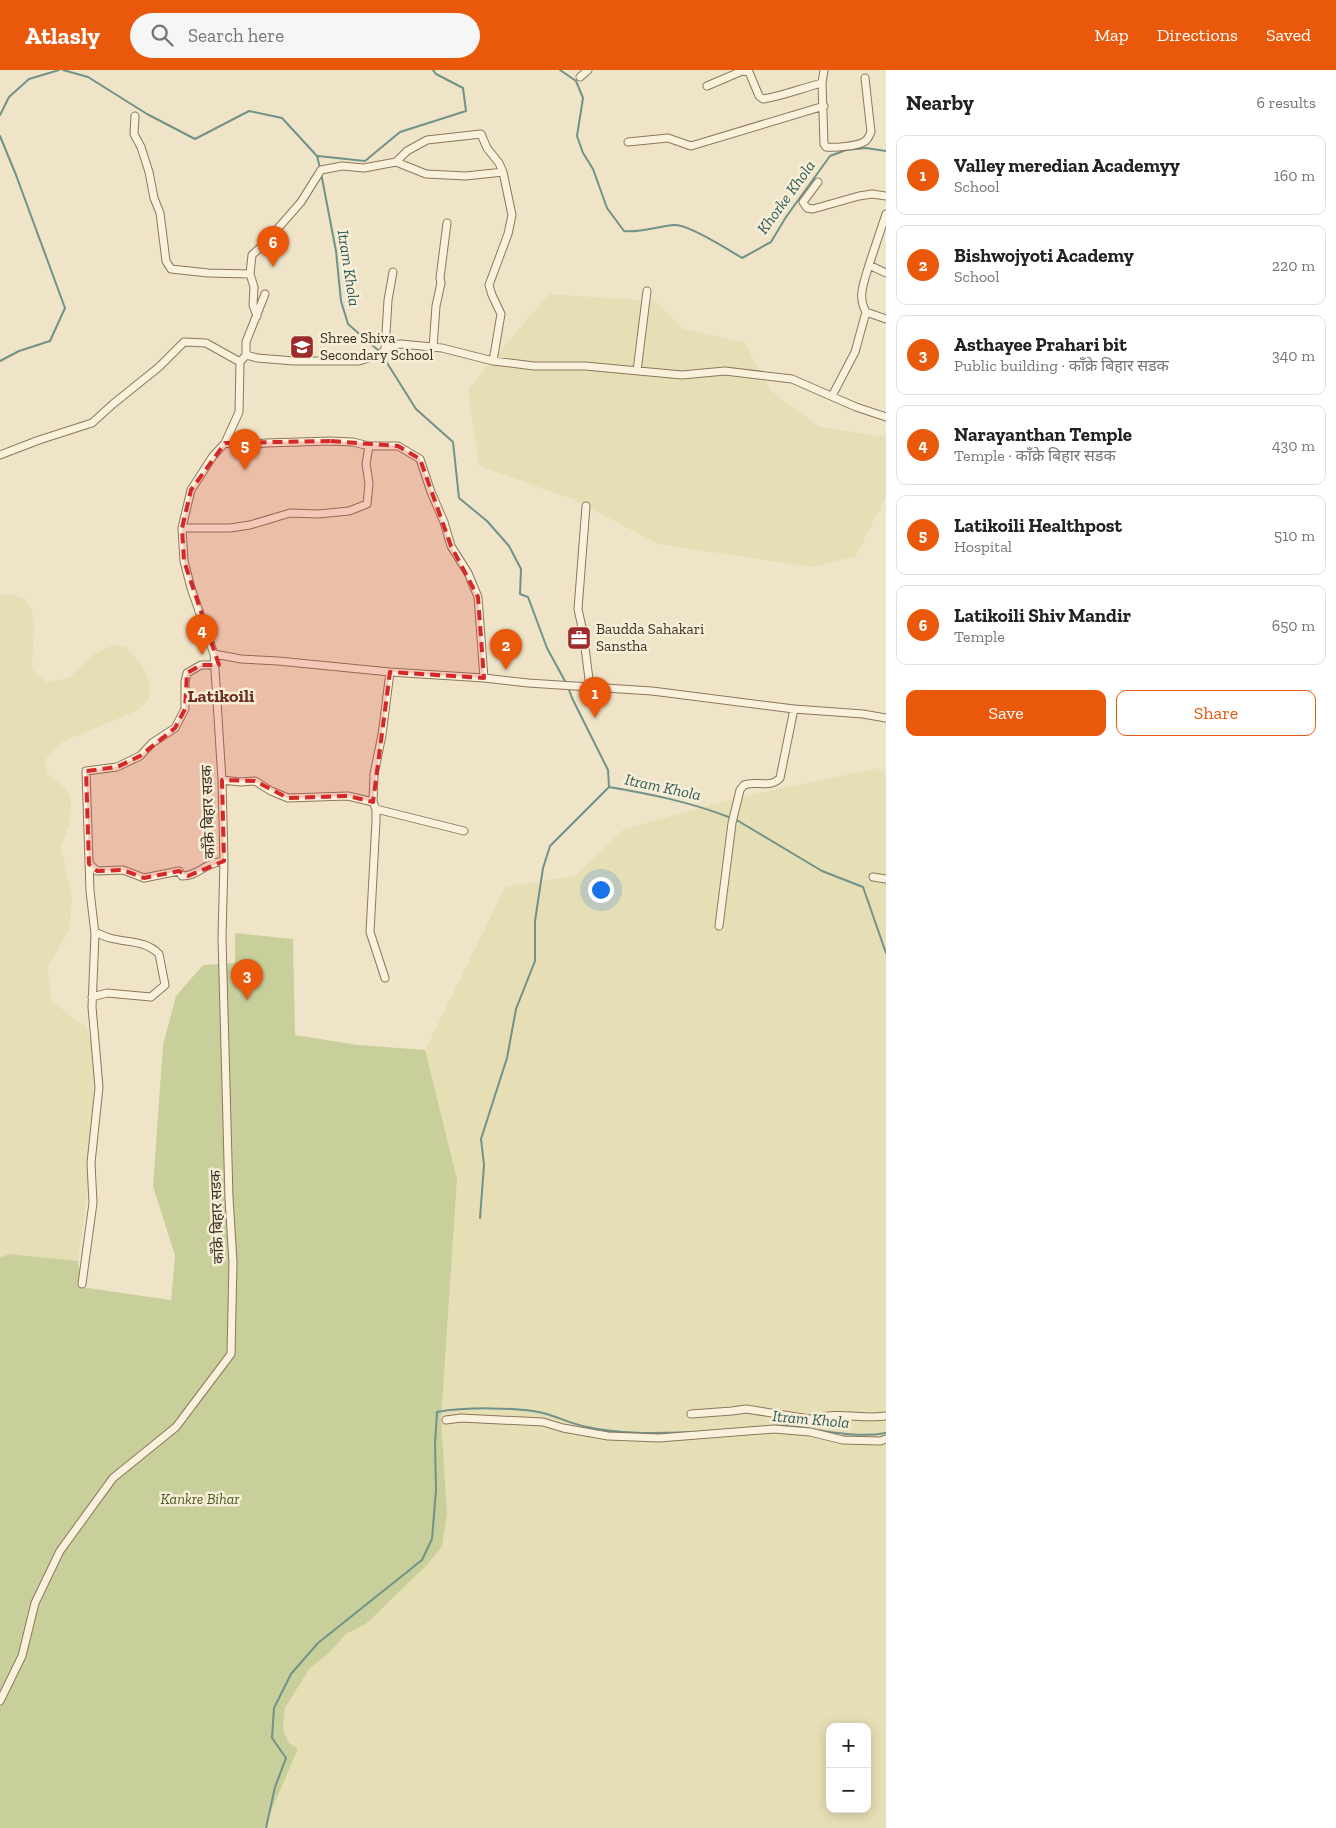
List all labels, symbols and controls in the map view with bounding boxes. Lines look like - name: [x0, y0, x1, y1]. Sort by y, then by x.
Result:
- search box: [130, 13, 480, 58]
- text: Atlasly: [25, 21, 100, 50]
- icon: search: [148, 21, 176, 49]
- text: Search here: [188, 24, 284, 47]
- text: Map: [1094, 24, 1129, 46]
- text: Directions: [1157, 24, 1238, 46]
- text: Saved: [1266, 24, 1311, 46]
- text: Nearby: [906, 90, 974, 115]
- text: 6 results: [1256, 93, 1316, 112]
- text: Valley meredian Academyy: [954, 154, 1180, 177]
- water label: Khorke Khola: [753, 157, 819, 237]
- text: 1: [920, 166, 926, 185]
- text: 160 m: [1274, 166, 1315, 185]
- text: School: [954, 177, 1000, 196]
- pin: 6: [257, 226, 289, 267]
- water label: Itram Khola: [334, 228, 364, 308]
- text: Bishwojyoti Academy: [954, 244, 1134, 267]
- text: 2: [919, 256, 927, 275]
- text: 220 m: [1272, 256, 1315, 275]
- text: School: [954, 267, 1000, 286]
- place label: Shree Shiva Secondary School: [320, 329, 433, 364]
- text: Asthayee Prahari bit: [954, 333, 1127, 356]
- school or university icon: Shree Shiva Secondary School: [289, 334, 315, 360]
- text: 3: [919, 346, 927, 365]
- text: 340 m: [1272, 346, 1315, 365]
- text: Public building · काँक्रे बिहार सडक: [954, 356, 1169, 375]
- text: Narayanthan Temple: [954, 423, 1132, 446]
- pin: 5: [229, 429, 261, 470]
- text: 4: [918, 436, 928, 455]
- text: 430 m: [1272, 436, 1315, 455]
- text: Temple · काँक्रे बिहार सडक: [954, 446, 1116, 465]
- text: Latikoili Healthpost: [954, 514, 1122, 537]
- text: 5: [919, 526, 927, 545]
- text: 510 m: [1274, 526, 1315, 545]
- text: Hospital: [954, 537, 1012, 556]
- text: Latikoili Shiv Mandir: [954, 604, 1131, 627]
- pin: 4: [186, 614, 218, 655]
- text: 6: [919, 616, 927, 635]
- text: 650 m: [1272, 616, 1315, 635]
- place label: Baudda Sahakari Sanstha: [596, 620, 704, 655]
- office icon: Baudda Sahakari Sanstha: [566, 625, 592, 651]
- text: Temple: [954, 627, 1005, 646]
- pin: 2: [490, 629, 522, 670]
- pin: 1: [579, 677, 611, 718]
- district label: Latikoili: [188, 685, 255, 707]
- button: Save: [906, 690, 1106, 736]
- button: Share: [1116, 690, 1316, 736]
- street label: काँक्रे बिहार सडक: [197, 764, 219, 859]
- water label: Itram Khola: [623, 770, 703, 804]
- your location: [588, 877, 614, 903]
- pin: 3: [231, 959, 263, 1000]
- street label: काँक्रे बिहार सडक: [206, 1169, 228, 1264]
- water label: Itram Khola: [772, 1406, 850, 1432]
- park label: Kankre Bihar: [161, 1490, 240, 1508]
- map controls: [826, 1723, 871, 1813]
- button: +: [826, 1723, 871, 1768]
- button: −: [826, 1768, 871, 1813]

